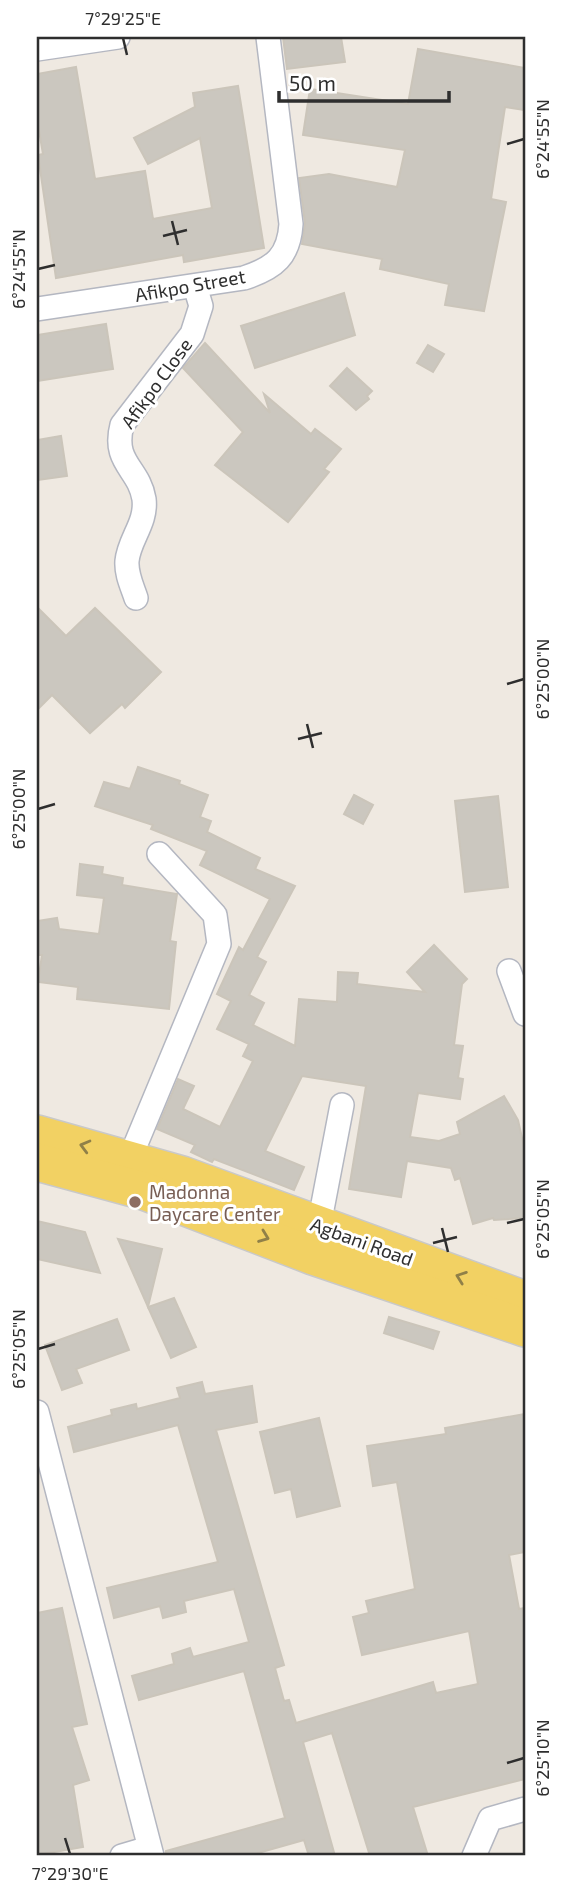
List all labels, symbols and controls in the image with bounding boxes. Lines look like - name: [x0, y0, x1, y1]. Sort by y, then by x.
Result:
- text: 7°29'25"E: [85, 7, 161, 29]
- scale bar: [279, 60, 448, 104]
- text: 50 m: [289, 70, 336, 95]
- text: 6°24'55"N: [531, 99, 553, 179]
- text: 6°24'55"N: [7, 229, 29, 309]
- street label: Afikpo Street: [133, 264, 247, 306]
- street label: Afikpo Close: [116, 333, 196, 433]
- text: 6°25'00"N: [531, 638, 553, 720]
- text: 6°25'00"N: [7, 768, 29, 850]
- one-way arrow: [79, 1140, 91, 1154]
- text: 6°25'05"N: [531, 1179, 553, 1259]
- place label: Madonna Daycare Center: [149, 1180, 281, 1225]
- marker: Madonna Daycare Center: [127, 1194, 143, 1210]
- street label: Agbani Road: [308, 1212, 416, 1270]
- one-way arrow: [258, 1229, 270, 1243]
- one-way arrow: [456, 1271, 468, 1285]
- text: 6°25'05"N: [7, 1309, 29, 1389]
- text: 6°25'10"N: [531, 1719, 553, 1797]
- text: 7°29'30"E: [31, 1862, 109, 1884]

